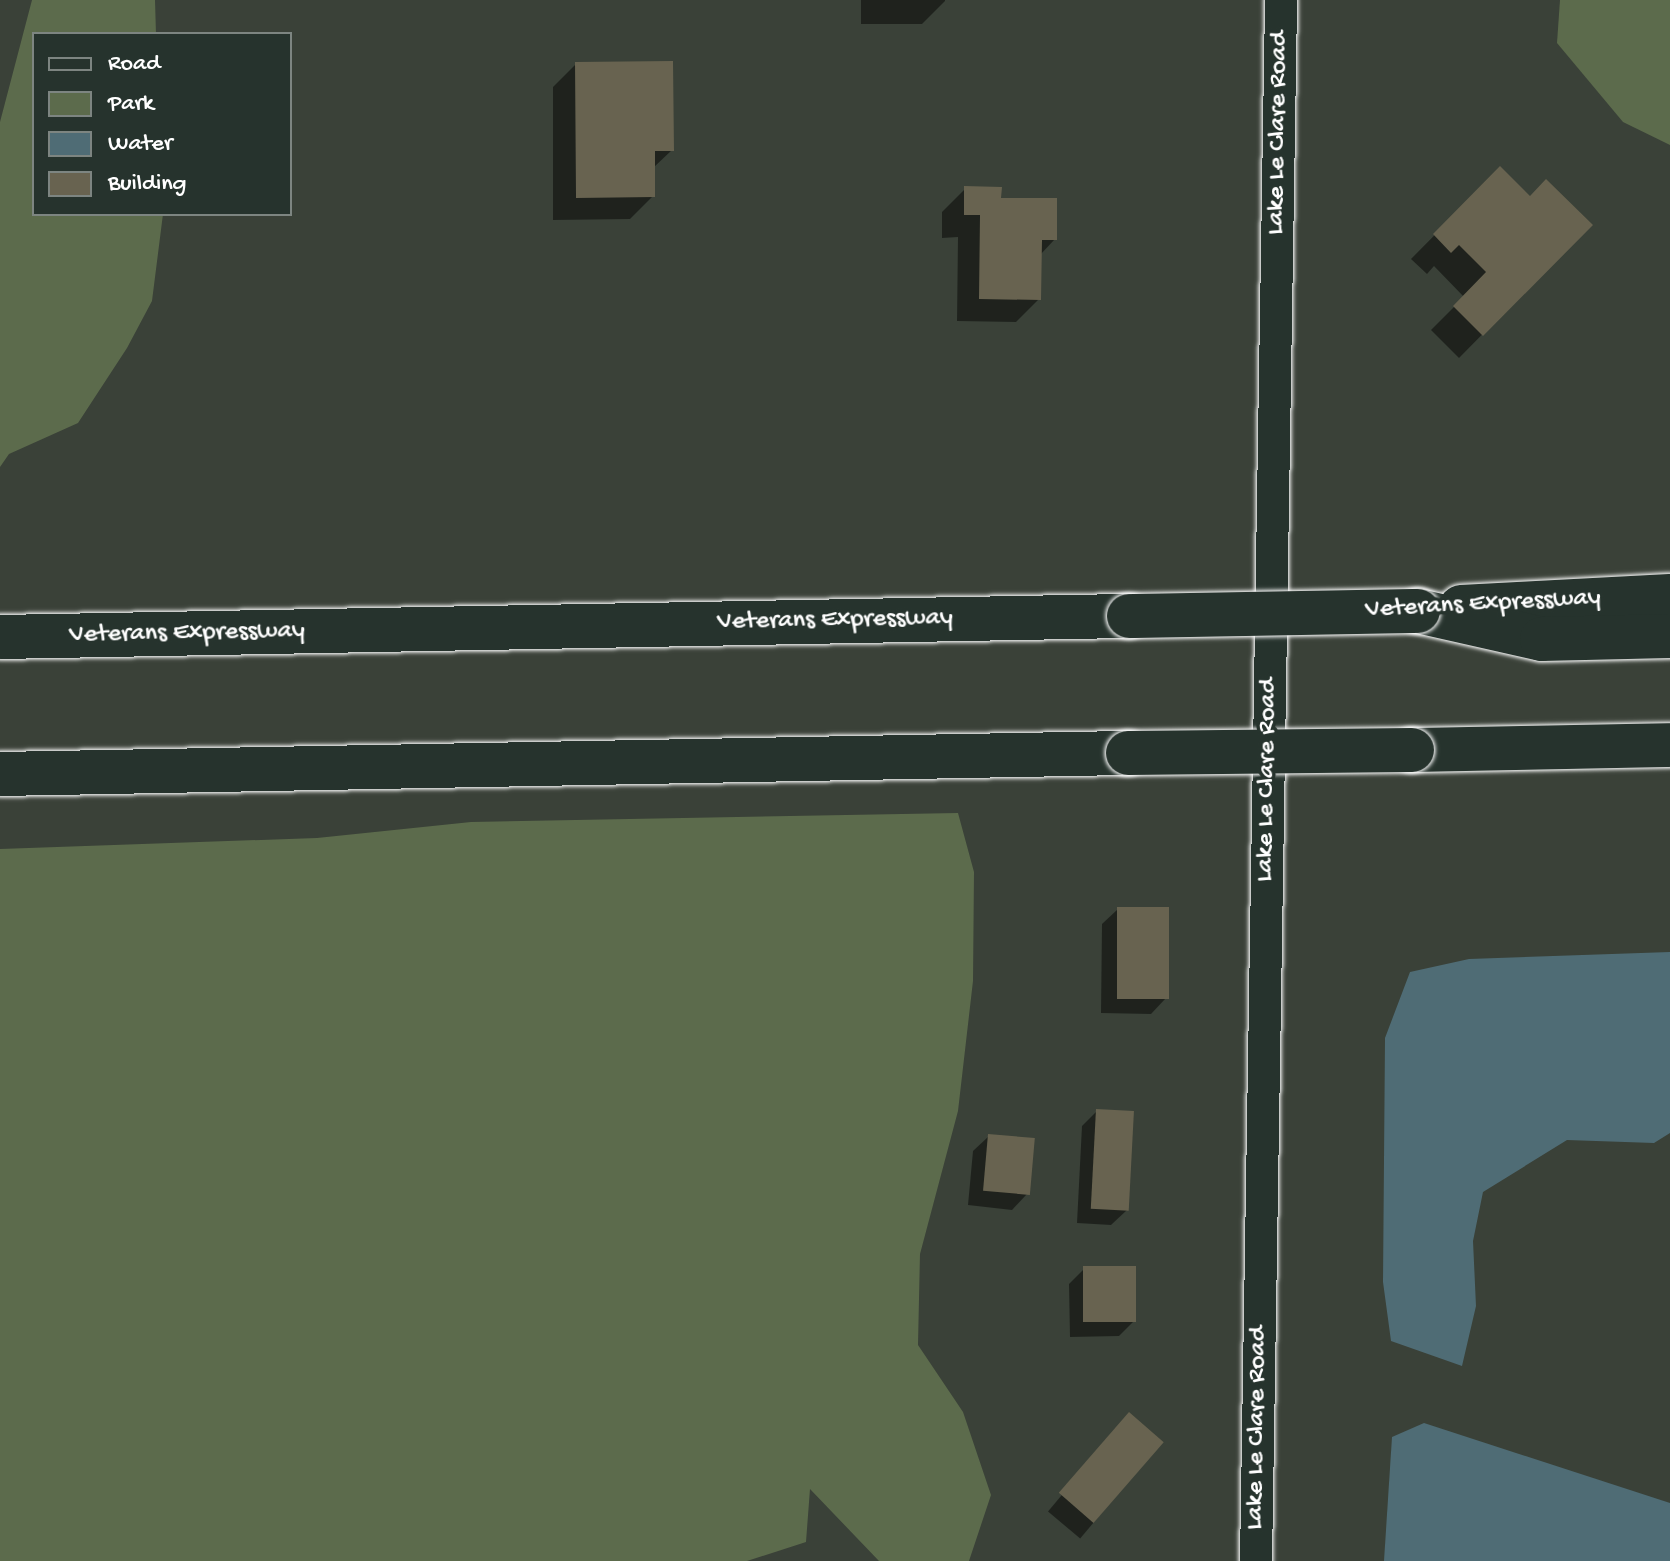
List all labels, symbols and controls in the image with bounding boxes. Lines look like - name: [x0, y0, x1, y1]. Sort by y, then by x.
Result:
- street label: Lake Le Clare Road: [1262, 31, 1296, 235]
- legend: [32, 32, 292, 216]
- text: Road: [108, 50, 160, 79]
- text: Park: [108, 90, 154, 119]
- text: Water: [108, 130, 172, 159]
- text: Building: [108, 170, 186, 199]
- street label: Veterans Expressway: [1365, 583, 1601, 627]
- street label: Veterans Expressway: [717, 603, 953, 639]
- street label: Veterans Expressway: [69, 616, 305, 652]
- street label: Lake Le Clare Road: [1251, 678, 1285, 882]
- street label: Lake Le Clare Road: [1241, 1326, 1275, 1530]

